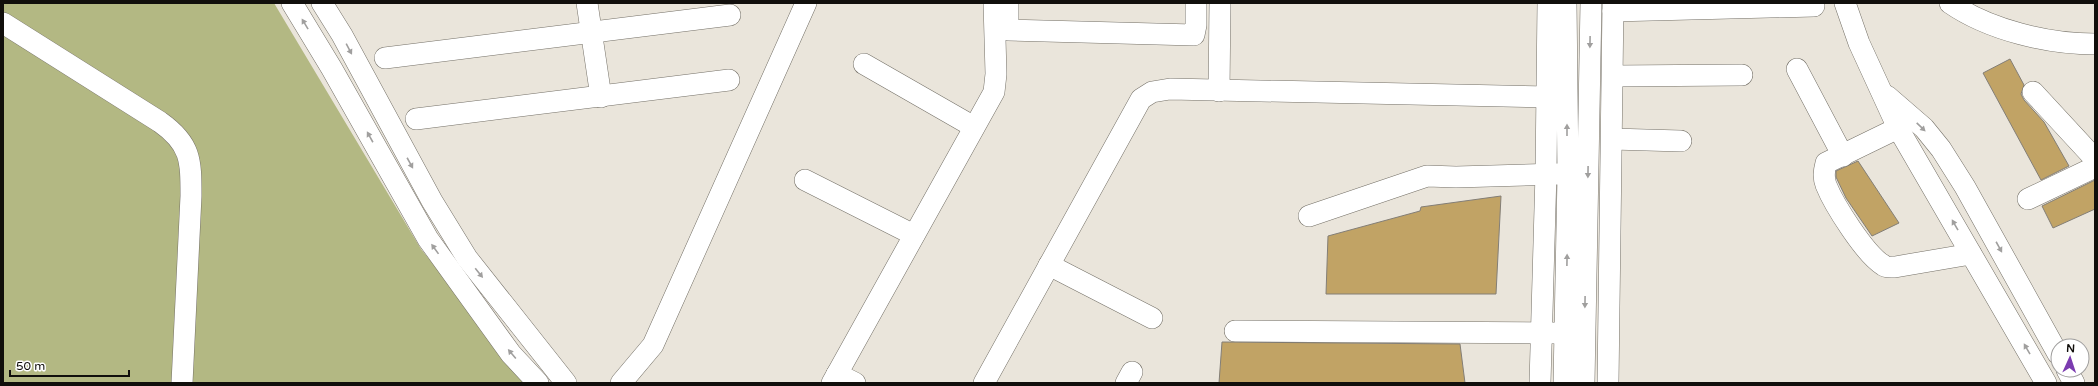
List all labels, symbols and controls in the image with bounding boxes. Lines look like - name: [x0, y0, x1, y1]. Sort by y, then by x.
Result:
- one-way arrow: [302, 18, 309, 30]
- one-way arrow: [1587, 36, 1594, 48]
- one-way arrow: [346, 43, 352, 54]
- one-way arrow: [1916, 122, 1926, 131]
- one-way arrow: [1564, 123, 1570, 136]
- one-way arrow: [367, 131, 374, 143]
- one-way arrow: [407, 157, 414, 169]
- one-way arrow: [1585, 166, 1592, 178]
- one-way arrow: [1951, 219, 1958, 231]
- one-way arrow: [1995, 242, 2002, 253]
- one-way arrow: [431, 244, 440, 255]
- one-way arrow: [1564, 253, 1570, 266]
- one-way arrow: [475, 268, 484, 279]
- one-way arrow: [1582, 296, 1589, 308]
- north arrow: [2050, 338, 2090, 378]
- text: N: [2066, 342, 2075, 355]
- one-way arrow: [2023, 343, 2030, 355]
- one-way arrow: [508, 349, 517, 359]
- scale bar: [10, 352, 129, 378]
- text: 50 m: [16, 359, 45, 373]

